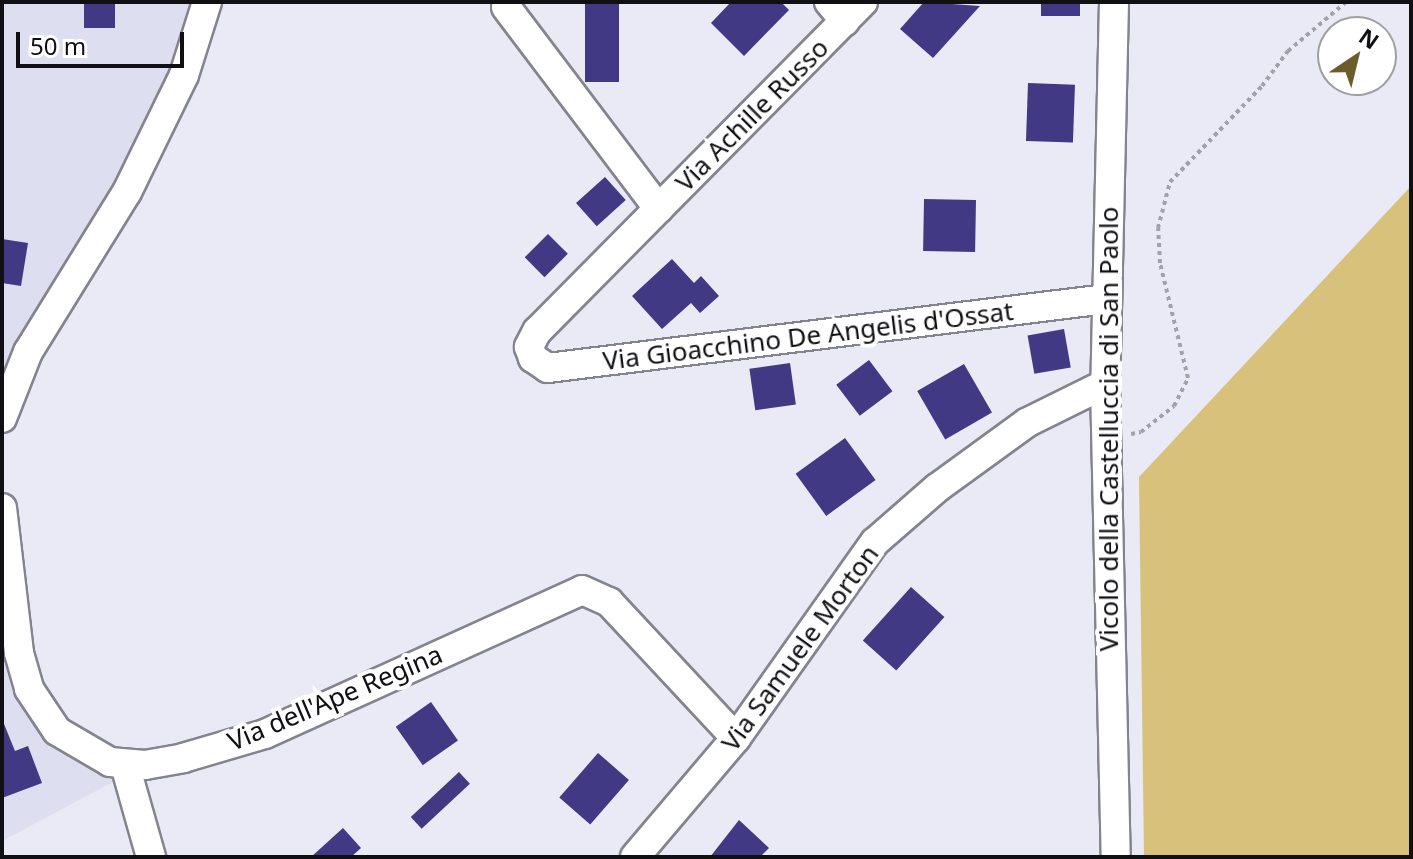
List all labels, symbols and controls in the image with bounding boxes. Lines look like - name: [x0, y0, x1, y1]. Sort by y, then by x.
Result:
- scale bar: [20, 16, 188, 66]
- north arrow: [1317, 16, 1397, 96]
- text: N: [1354, 21, 1386, 55]
- text: 50 m: [30, 29, 86, 62]
- street label: Via Achille Russo: [669, 32, 835, 198]
- street label: Vicolo della Castelluccia di San Paolo: [1093, 207, 1125, 651]
- street label: Via Gioacchino De Angelis d'Ossat: [601, 295, 1015, 377]
- street label: Via Samuele Morton: [715, 539, 885, 757]
- street label: Via dell'Ape Regina: [223, 639, 447, 757]

